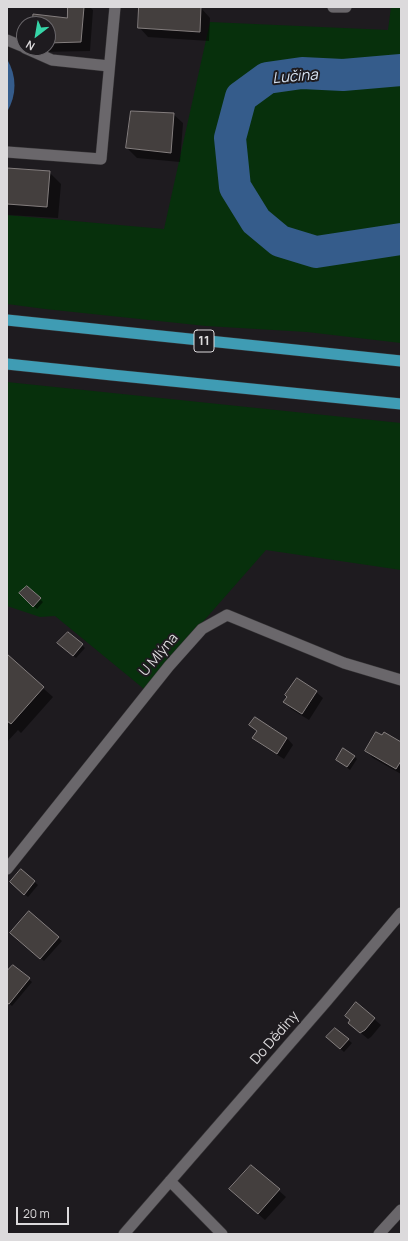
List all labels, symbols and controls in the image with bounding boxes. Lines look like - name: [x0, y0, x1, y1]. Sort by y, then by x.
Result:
- north arrow: [16, 16, 56, 56]
- text: N: [23, 37, 37, 54]
- water label: Lučina: [272, 66, 318, 88]
- road number: 11: [194, 330, 214, 352]
- street label: U Mlýna: [136, 630, 182, 680]
- street label: Do Dědiny: [247, 1008, 303, 1068]
- scale bar: [18, 1199, 71, 1225]
- text: 20 m: [23, 1205, 50, 1222]

